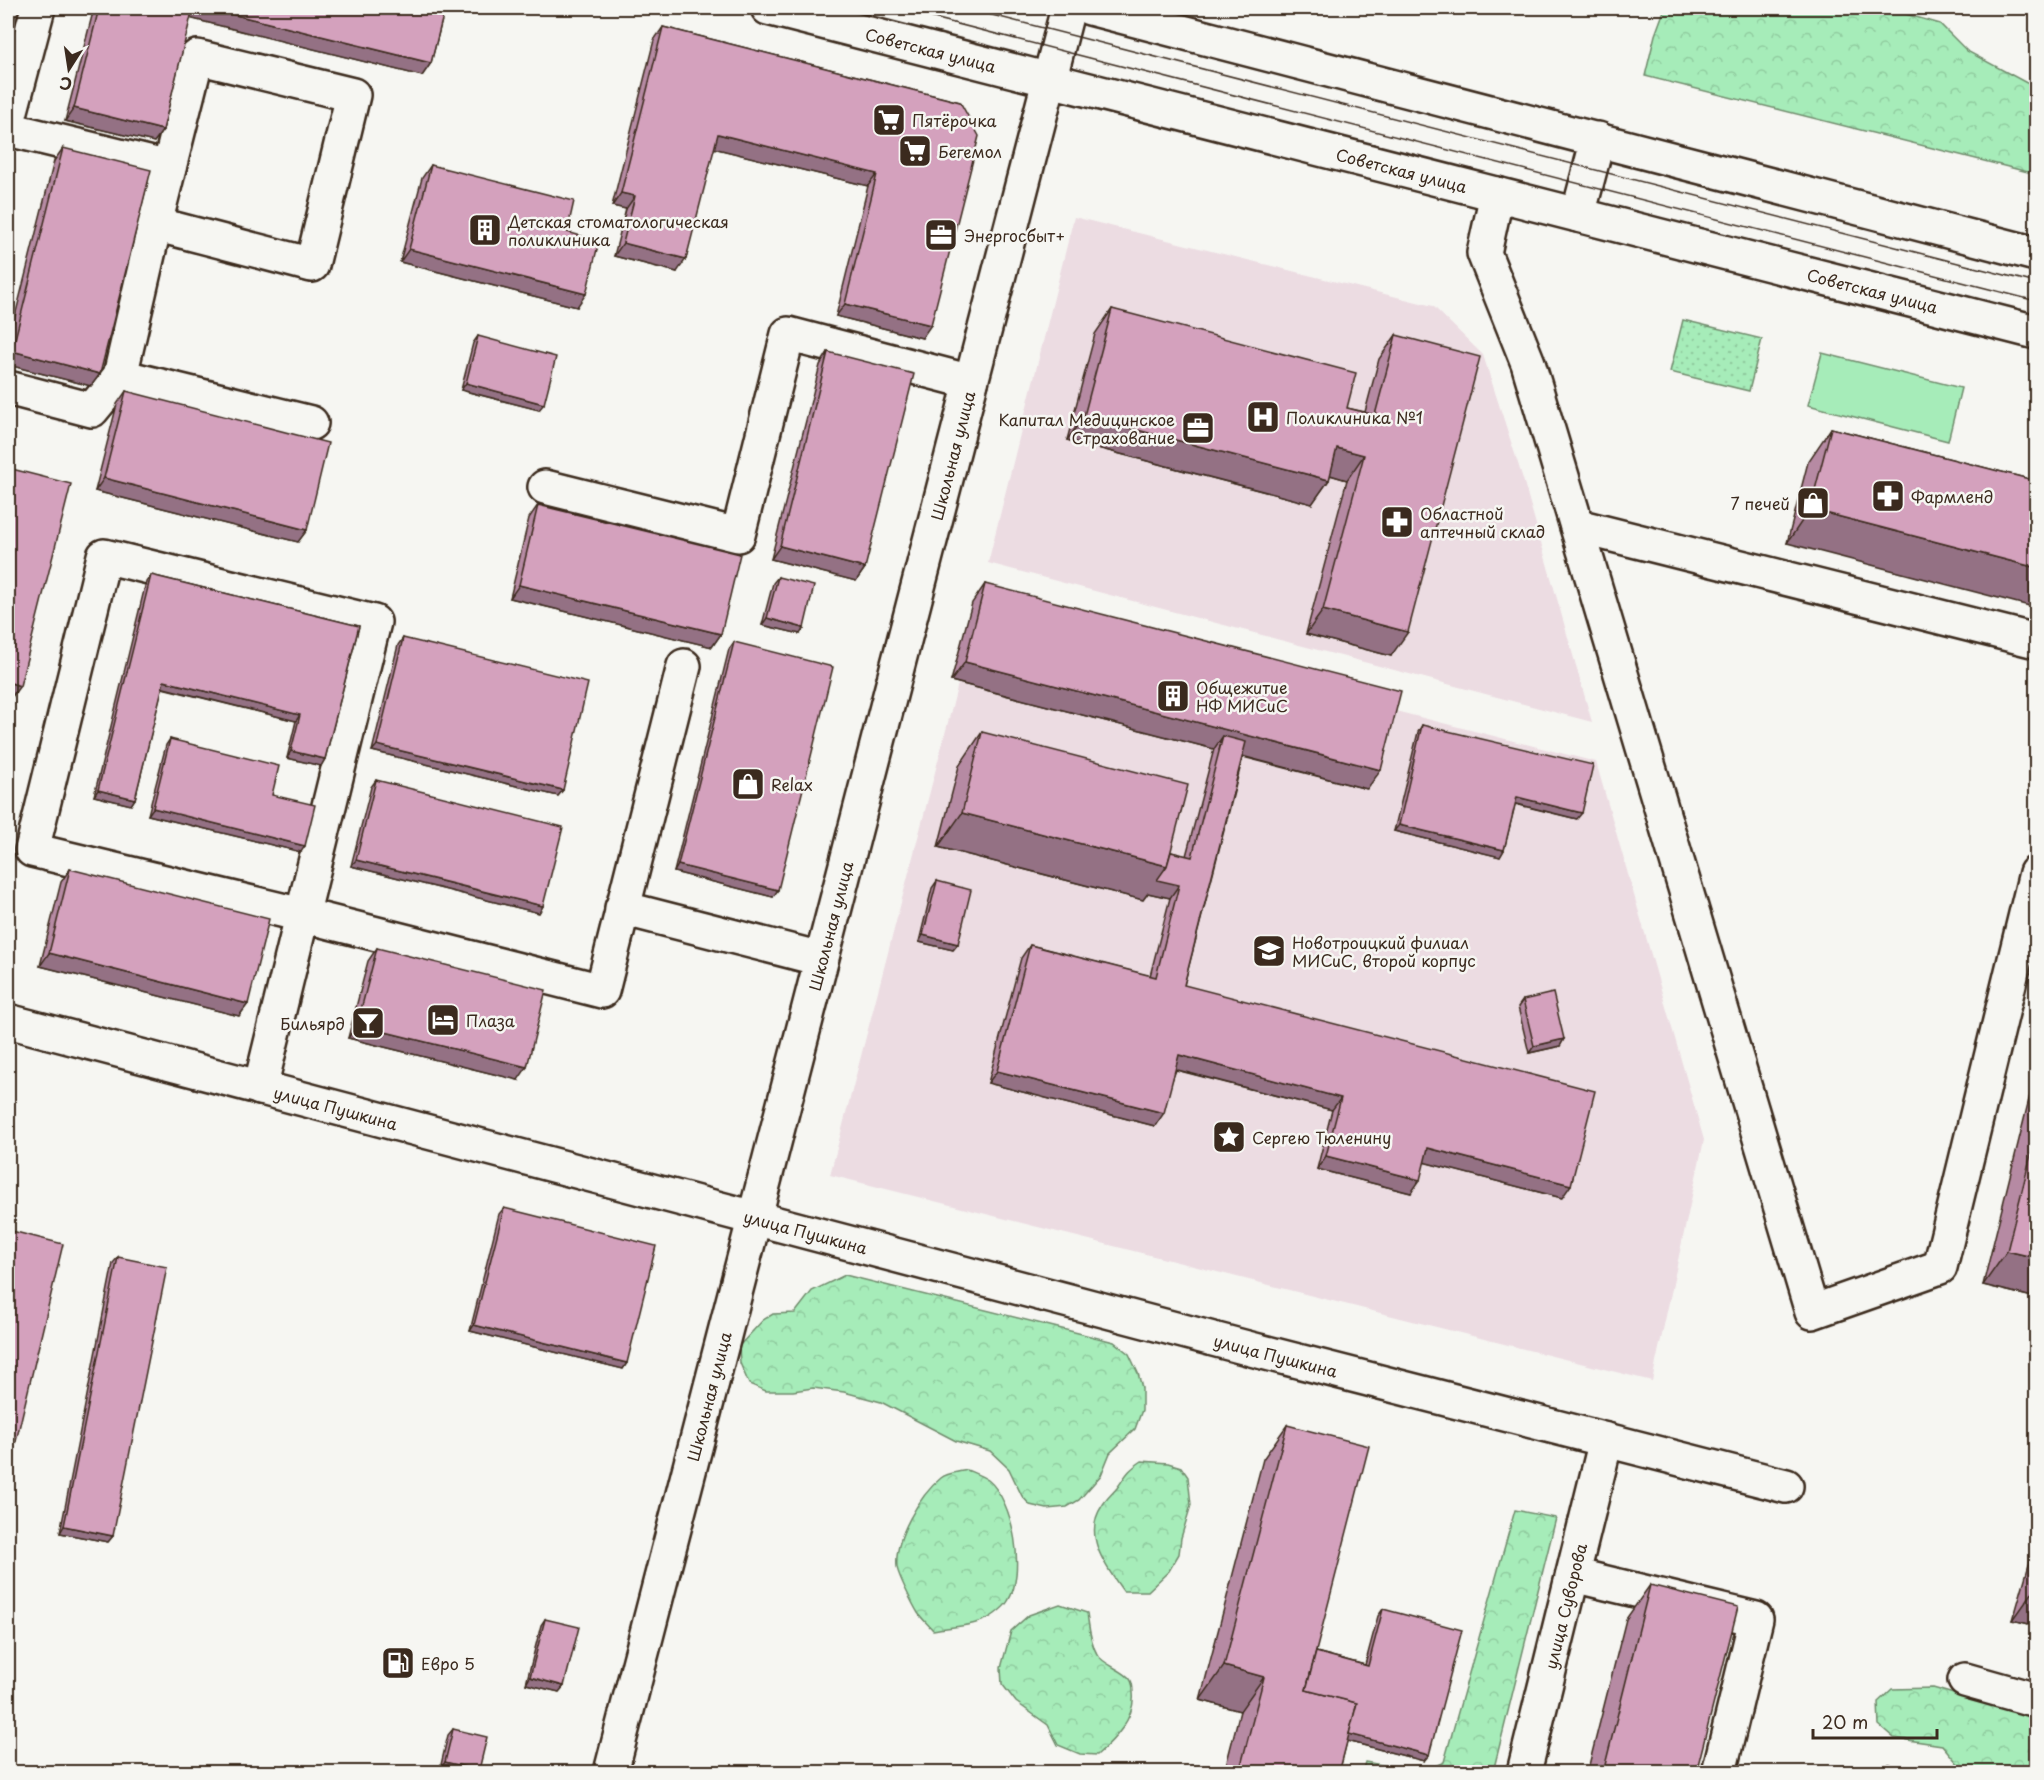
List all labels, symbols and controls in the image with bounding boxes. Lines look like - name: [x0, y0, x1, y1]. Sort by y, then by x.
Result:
- street label: Советская улица: [863, 21, 999, 78]
- north arrow: [39, 39, 99, 99]
- text: С: [57, 72, 74, 98]
- supermarket icon: Пятёрочка: [871, 102, 907, 138]
- place label: Пятёрочка: [912, 108, 997, 132]
- supermarket icon: Бегемол: [897, 133, 933, 169]
- place label: Бегемол: [938, 139, 1002, 163]
- street label: Советская улица: [1334, 142, 1470, 198]
- place label: Детская стоматологическая поликлиника: [507, 209, 729, 251]
- building icon: Детская стоматологическая поликлиника: [467, 212, 503, 248]
- office icon: Энергосбыт+: [923, 217, 959, 253]
- place label: Энергосбыт+: [964, 223, 1065, 247]
- street label: Советская улица: [1804, 262, 1941, 318]
- street label: Школьная улица: [924, 388, 980, 523]
- hospital icon: Поликлиника №1: [1245, 399, 1281, 435]
- place label: Поликлиника №1: [1286, 405, 1423, 429]
- place label: Капитал Медицинское Страхование: [998, 407, 1175, 449]
- office icon: Капитал Медицинское Страхование: [1180, 410, 1216, 446]
- pharmacy icon: Фармленд: [1870, 478, 1906, 514]
- place label: Фармленд: [1911, 484, 1993, 508]
- shop icon: 7 печей: [1795, 485, 1831, 521]
- place label: 7 печей: [1730, 491, 1790, 515]
- place label: Областной аптечный склад: [1420, 501, 1545, 543]
- pharmacy icon: Областной аптечный склад: [1379, 504, 1415, 540]
- place label: Общежитие НФ МИСиС: [1196, 675, 1288, 717]
- building icon: Общежитие НФ МИСиС: [1155, 678, 1191, 714]
- shop icon: Relax: [730, 766, 766, 802]
- place label: Relax: [771, 772, 813, 796]
- street label: Школьная улица: [802, 859, 858, 993]
- place label: Новотроицкий филиал МИСиС, второй корпус: [1292, 930, 1476, 972]
- school or university icon: Новотроицкий филиал МИСиС, второй корпус: [1251, 933, 1287, 969]
- hotel icon: Плаза: [425, 1002, 461, 1038]
- bar icon: Бильярд: [350, 1005, 386, 1041]
- place label: Плаза: [466, 1008, 515, 1032]
- place label: Бильярд: [280, 1011, 345, 1035]
- street label: улица Пушкина: [271, 1080, 400, 1135]
- place icon: Сергею Тюленину: [1211, 1119, 1247, 1155]
- place label: Сергею Тюленину: [1252, 1125, 1392, 1149]
- street label: улица Пушкина: [741, 1204, 870, 1259]
- street label: улица Пушкина: [1211, 1328, 1340, 1383]
- street label: Школьная улица: [680, 1329, 737, 1464]
- street label: улица Суворова: [1538, 1540, 1592, 1672]
- fuel station icon: Евро 5: [380, 1645, 416, 1681]
- place label: Евро 5: [421, 1651, 475, 1675]
- scale bar: [1813, 1702, 1938, 1740]
- text: 20 m: [1822, 1708, 1868, 1735]

